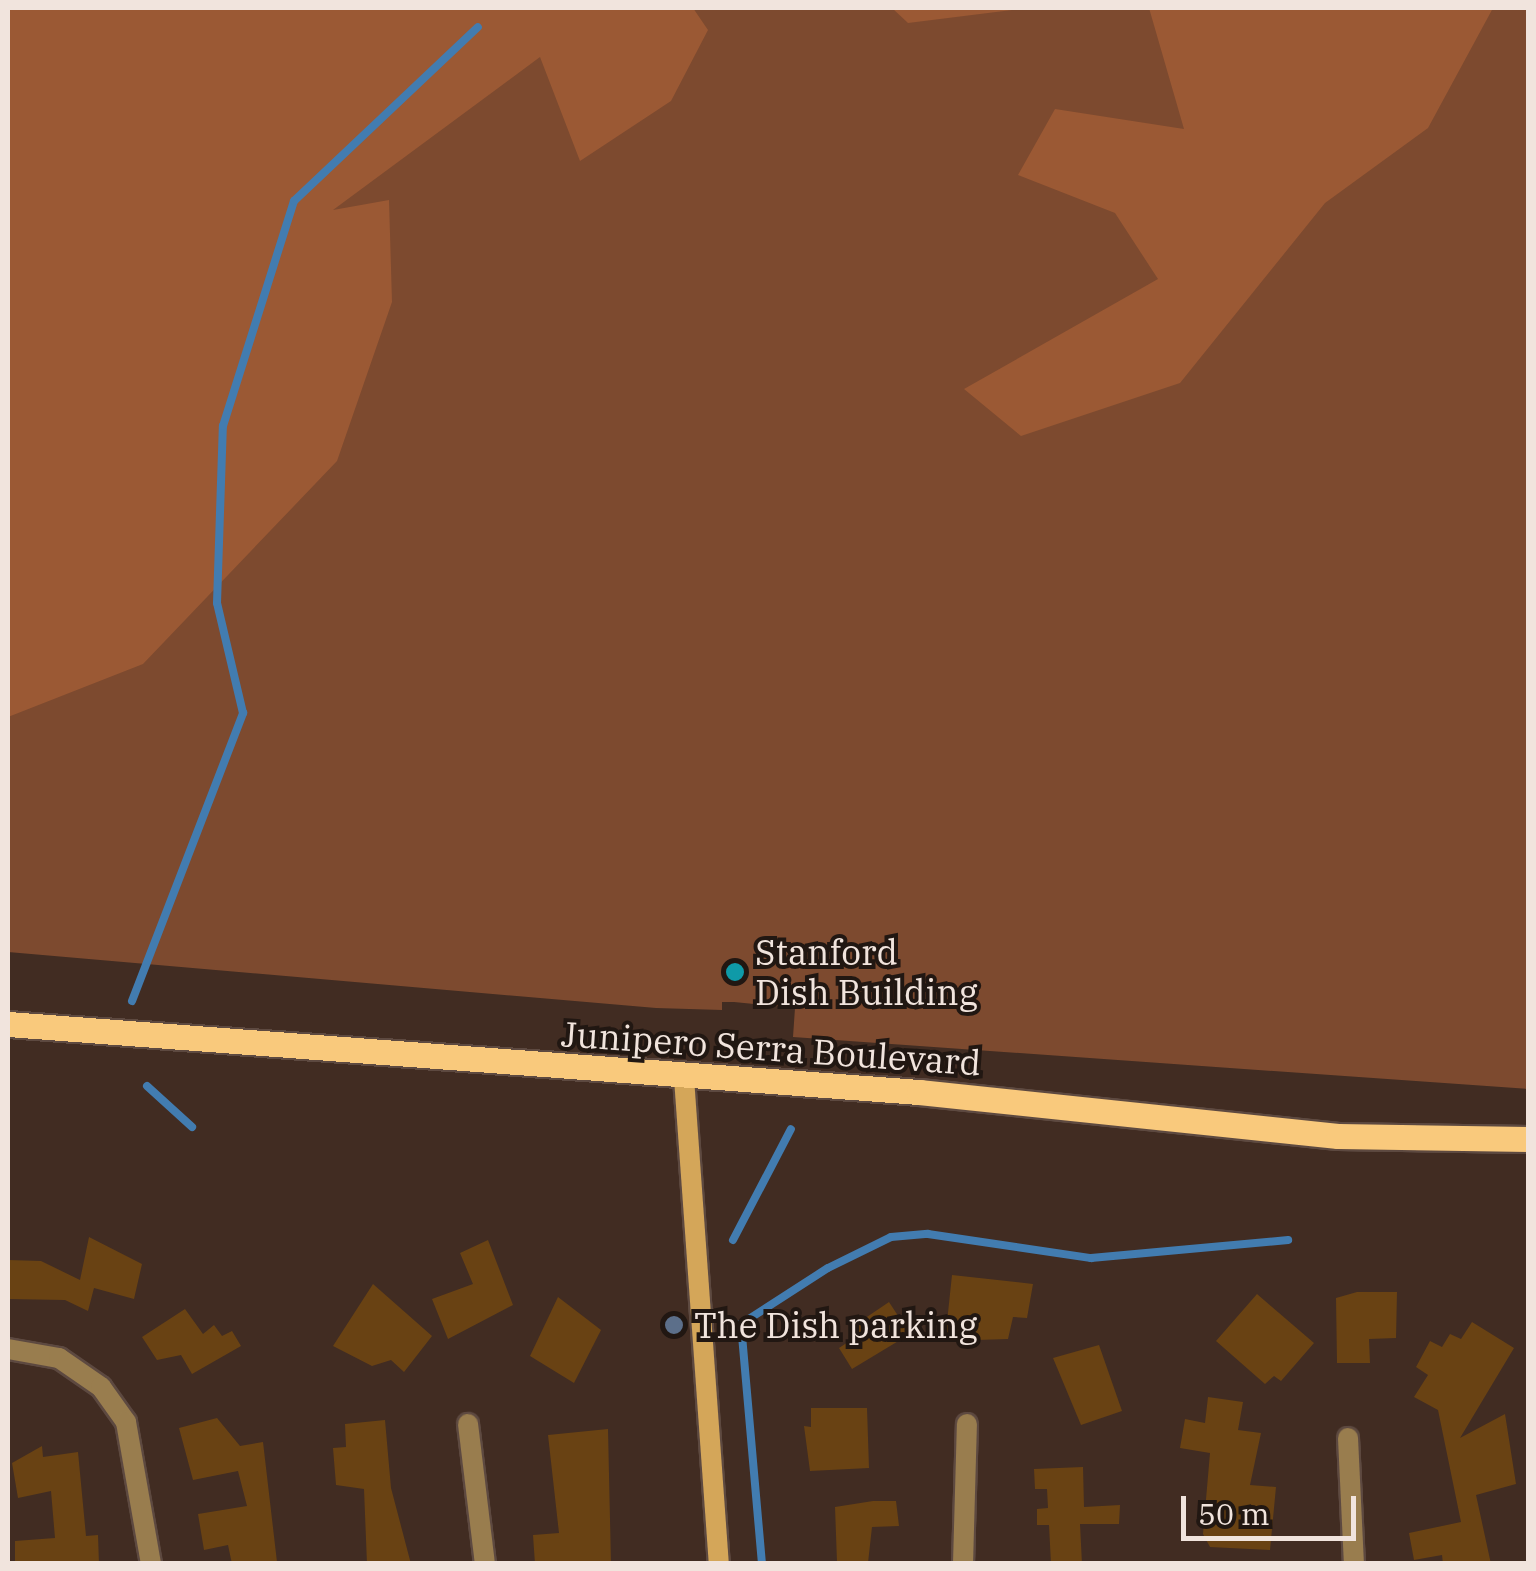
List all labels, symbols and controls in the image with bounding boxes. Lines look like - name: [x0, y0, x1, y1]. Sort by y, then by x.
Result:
- place label: Stanford Dish Building: [755, 931, 978, 1013]
- marker: Stanford Dish Building: [724, 961, 746, 983]
- street label: Junipero Serra Boulevard: [560, 1012, 982, 1084]
- place label: The Dish parking: [694, 1304, 978, 1346]
- marker: The Dish parking: [663, 1314, 685, 1336]
- scale bar: [1186, 1476, 1361, 1538]
- text: 50 m: [1198, 1494, 1270, 1533]

